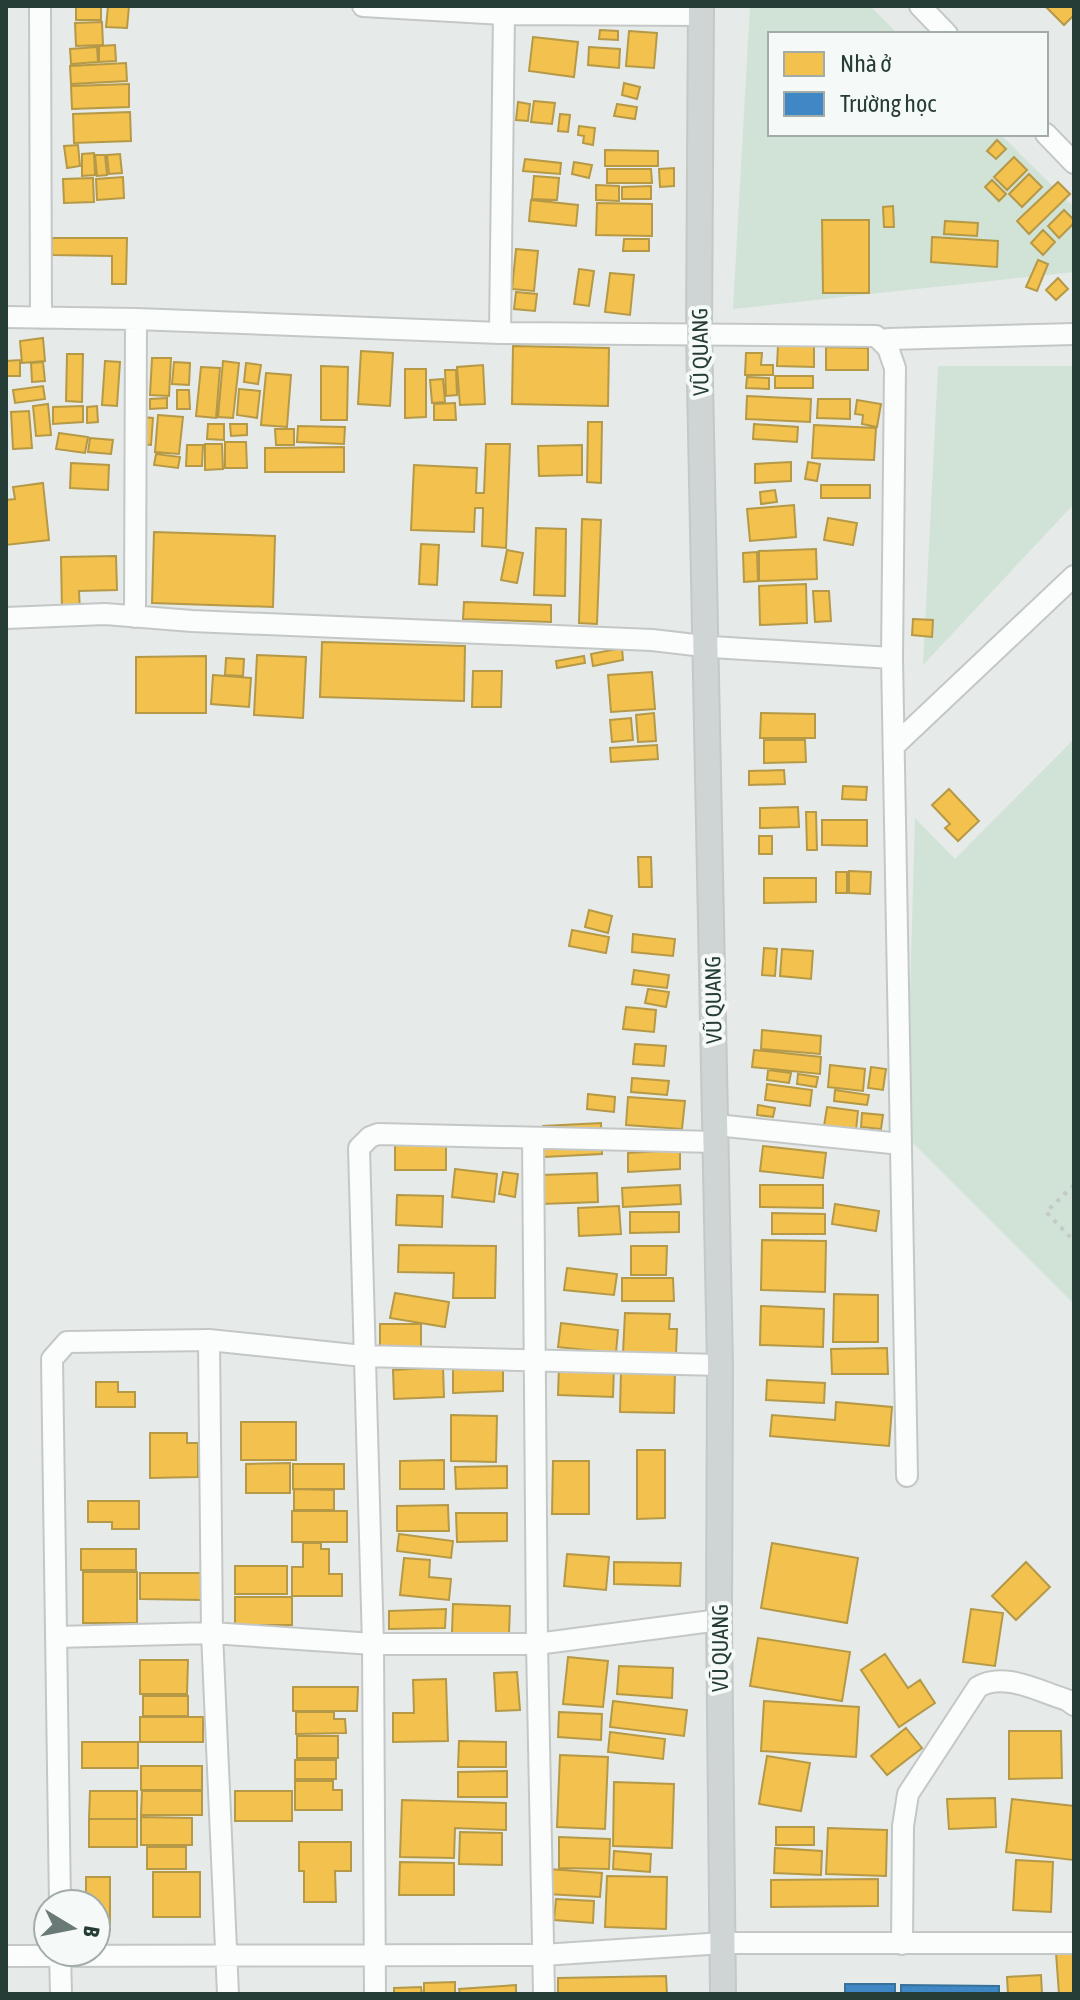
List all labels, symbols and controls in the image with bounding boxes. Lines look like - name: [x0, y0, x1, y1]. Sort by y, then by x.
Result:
- legend: [768, 32, 1048, 136]
- text: Nhà ở: [840, 50, 892, 77]
- text: Trường học: [840, 90, 936, 117]
- street label: VŨ QUANG: [686, 308, 714, 396]
- street label: VŨ QUANG: [699, 956, 727, 1044]
- street label: VŨ QUANG: [707, 1604, 733, 1692]
- north arrow: [32, 1888, 112, 1968]
- text: B: [78, 1924, 105, 1939]

